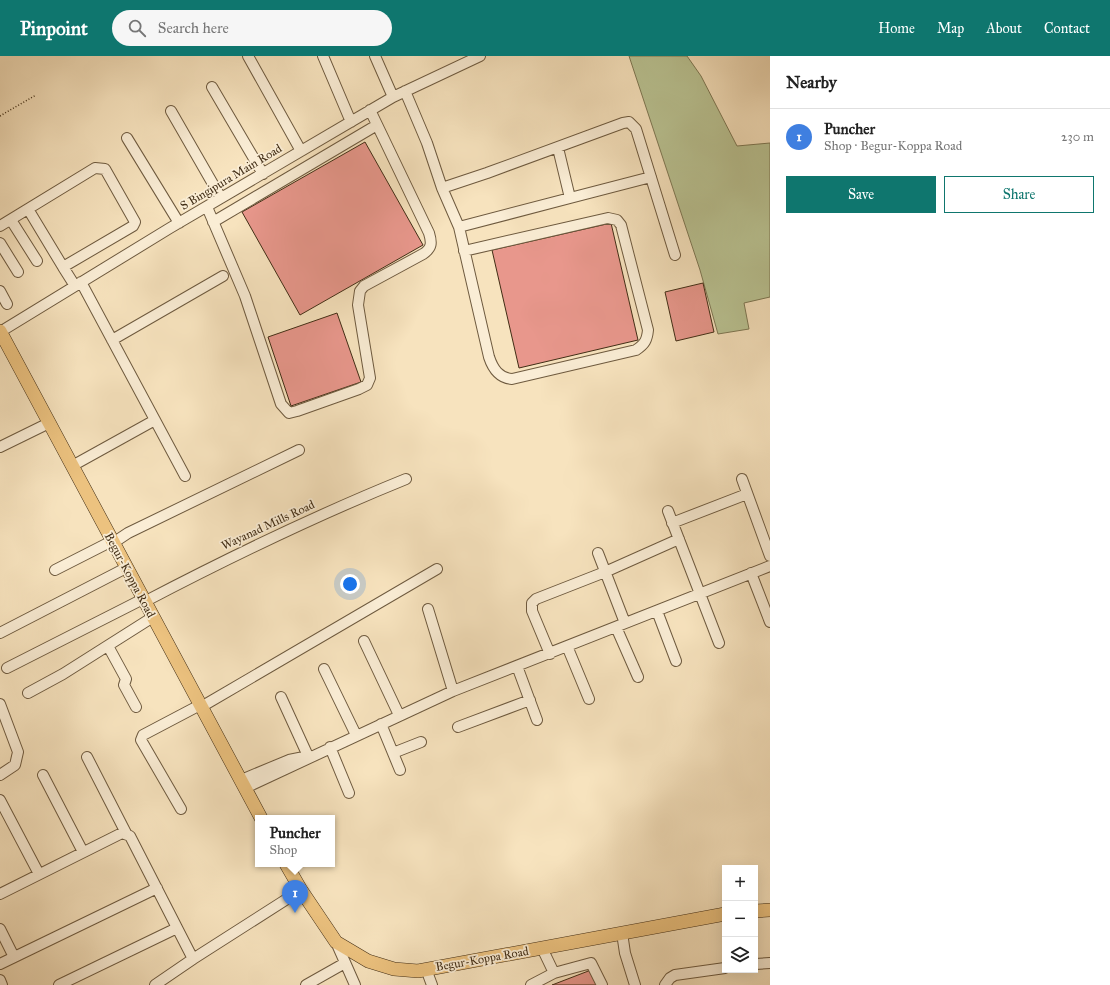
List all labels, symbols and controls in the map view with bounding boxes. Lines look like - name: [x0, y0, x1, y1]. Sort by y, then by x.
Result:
- search box: [112, 10, 392, 46]
- text: Pinpoint: [20, 17, 88, 40]
- icon: search: [126, 17, 148, 39]
- text: Search here: [158, 19, 229, 37]
- text: Home: [878, 20, 915, 37]
- text: Map: [937, 20, 964, 37]
- text: About: [986, 20, 1022, 37]
- text: Contact: [1044, 20, 1090, 37]
- text: Nearby: [786, 72, 837, 93]
- text: Puncher: [824, 120, 875, 138]
- text: 1: [796, 129, 802, 145]
- text: 230 m: [1061, 129, 1094, 145]
- text: Shop · Begur-Koppa Road: [824, 138, 962, 154]
- street label: S Bingipura Main Road: [178, 141, 285, 214]
- button: Save: [786, 176, 936, 213]
- button: Share: [944, 176, 1094, 213]
- street label: Wayanad Mills Road: [219, 497, 317, 553]
- street label: Begur-Koppa Road: [101, 530, 158, 620]
- your location: [340, 574, 360, 594]
- popup: [255, 815, 335, 867]
- text: Puncher: [269, 824, 321, 842]
- text: Shop: [269, 842, 297, 858]
- map controls: [722, 865, 758, 973]
- button: +: [722, 865, 758, 901]
- pin: 1: [282, 880, 308, 913]
- button: −: [722, 901, 758, 937]
- button: layers: [722, 937, 758, 973]
- street label: Begur-Koppa Road: [434, 944, 530, 975]

